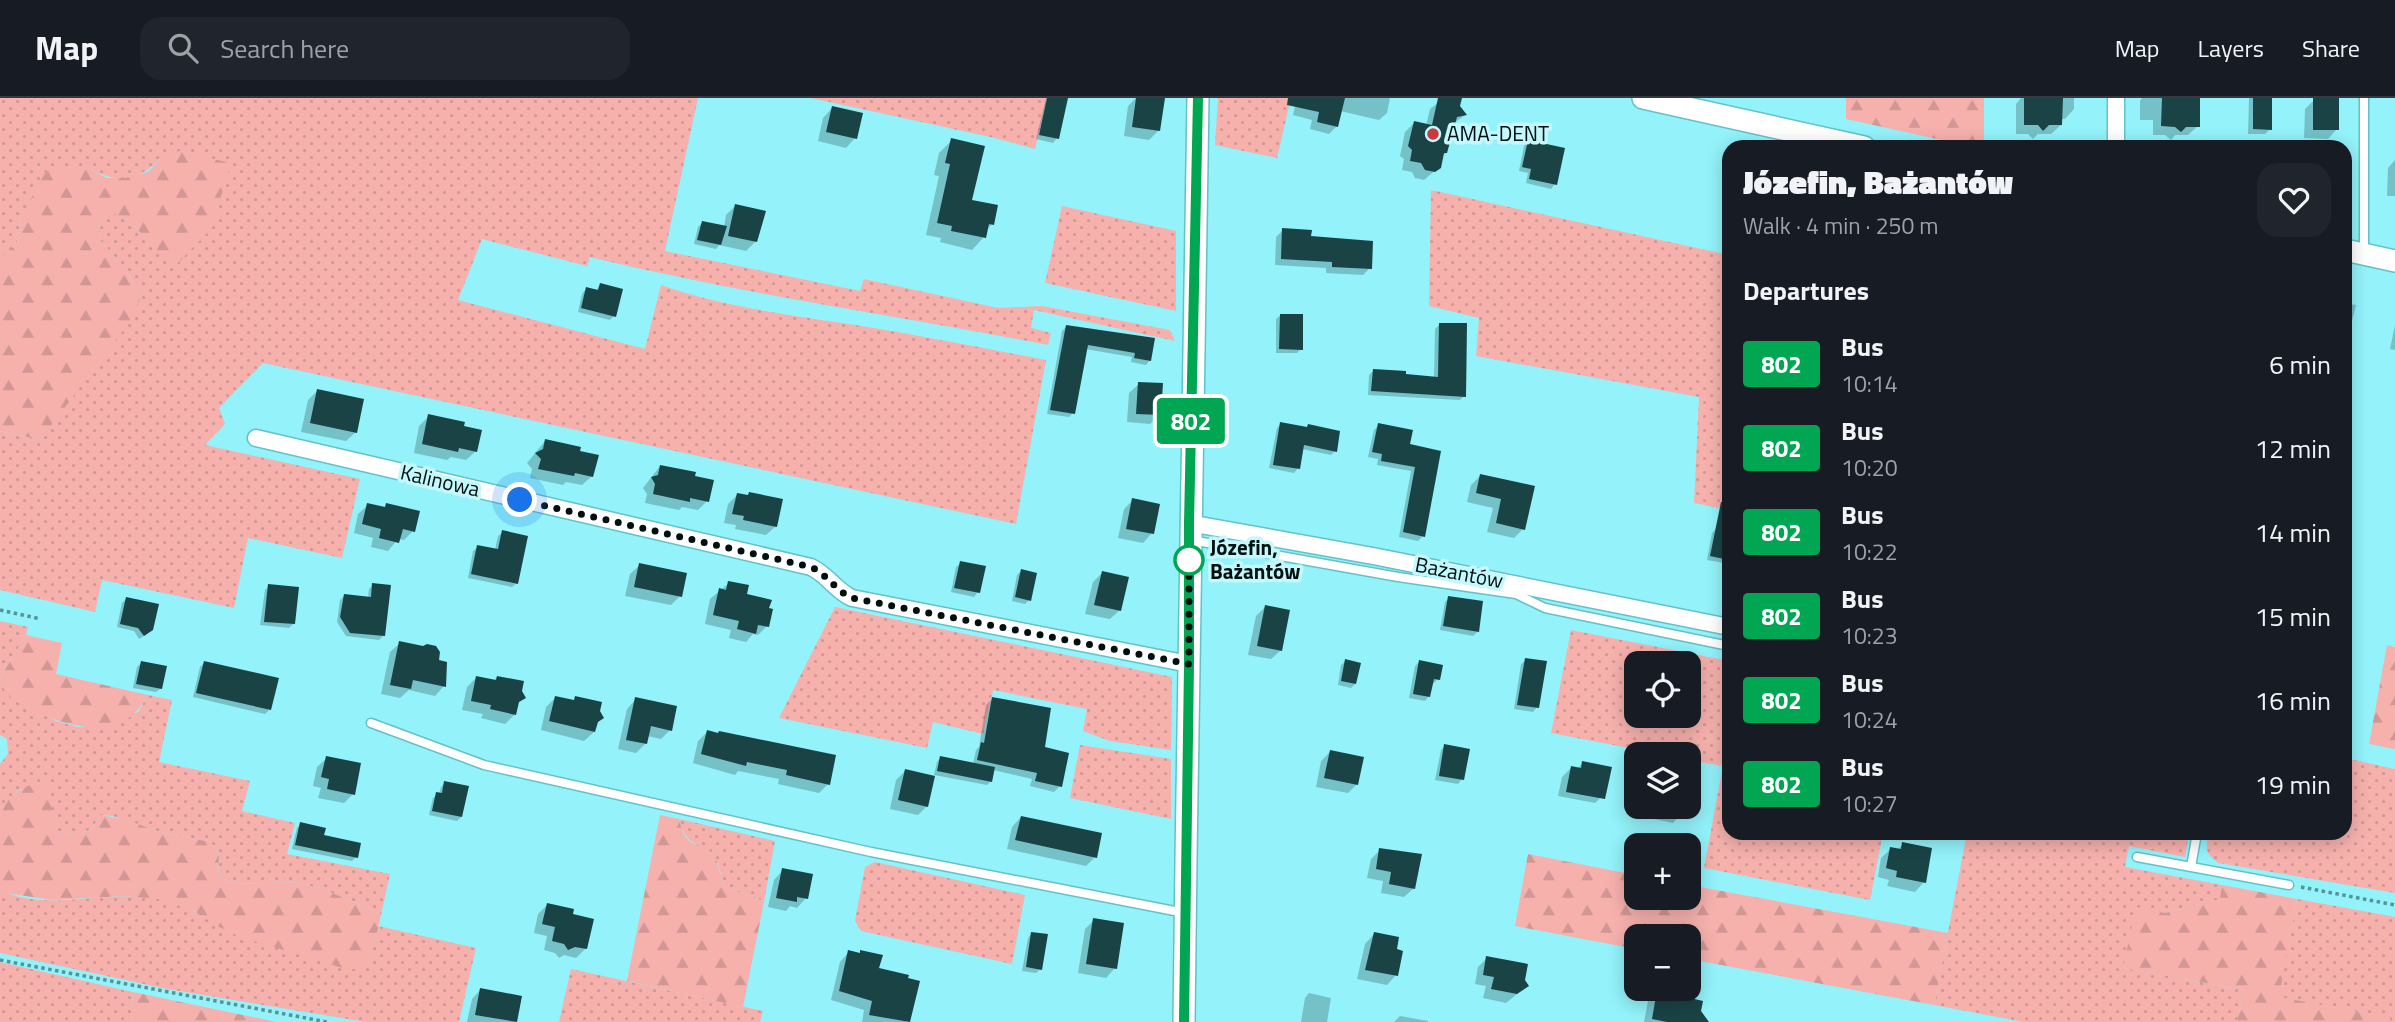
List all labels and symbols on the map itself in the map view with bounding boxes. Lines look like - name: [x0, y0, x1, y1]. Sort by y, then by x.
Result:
- place label: AMA-DENT: [1447, 117, 1549, 149]
- marker: AMA-DENT: [1425, 126, 1441, 142]
- line badge: 802: [1151, 398, 1231, 444]
- street label: Kalinowa: [397, 455, 484, 505]
- your location: [502, 482, 537, 517]
- place label: Józefin, Bażantów: [1210, 531, 1300, 587]
- marker: Józefin, Bażantów: [1174, 545, 1204, 575]
- street label: Bażantów: [1412, 548, 1506, 596]

